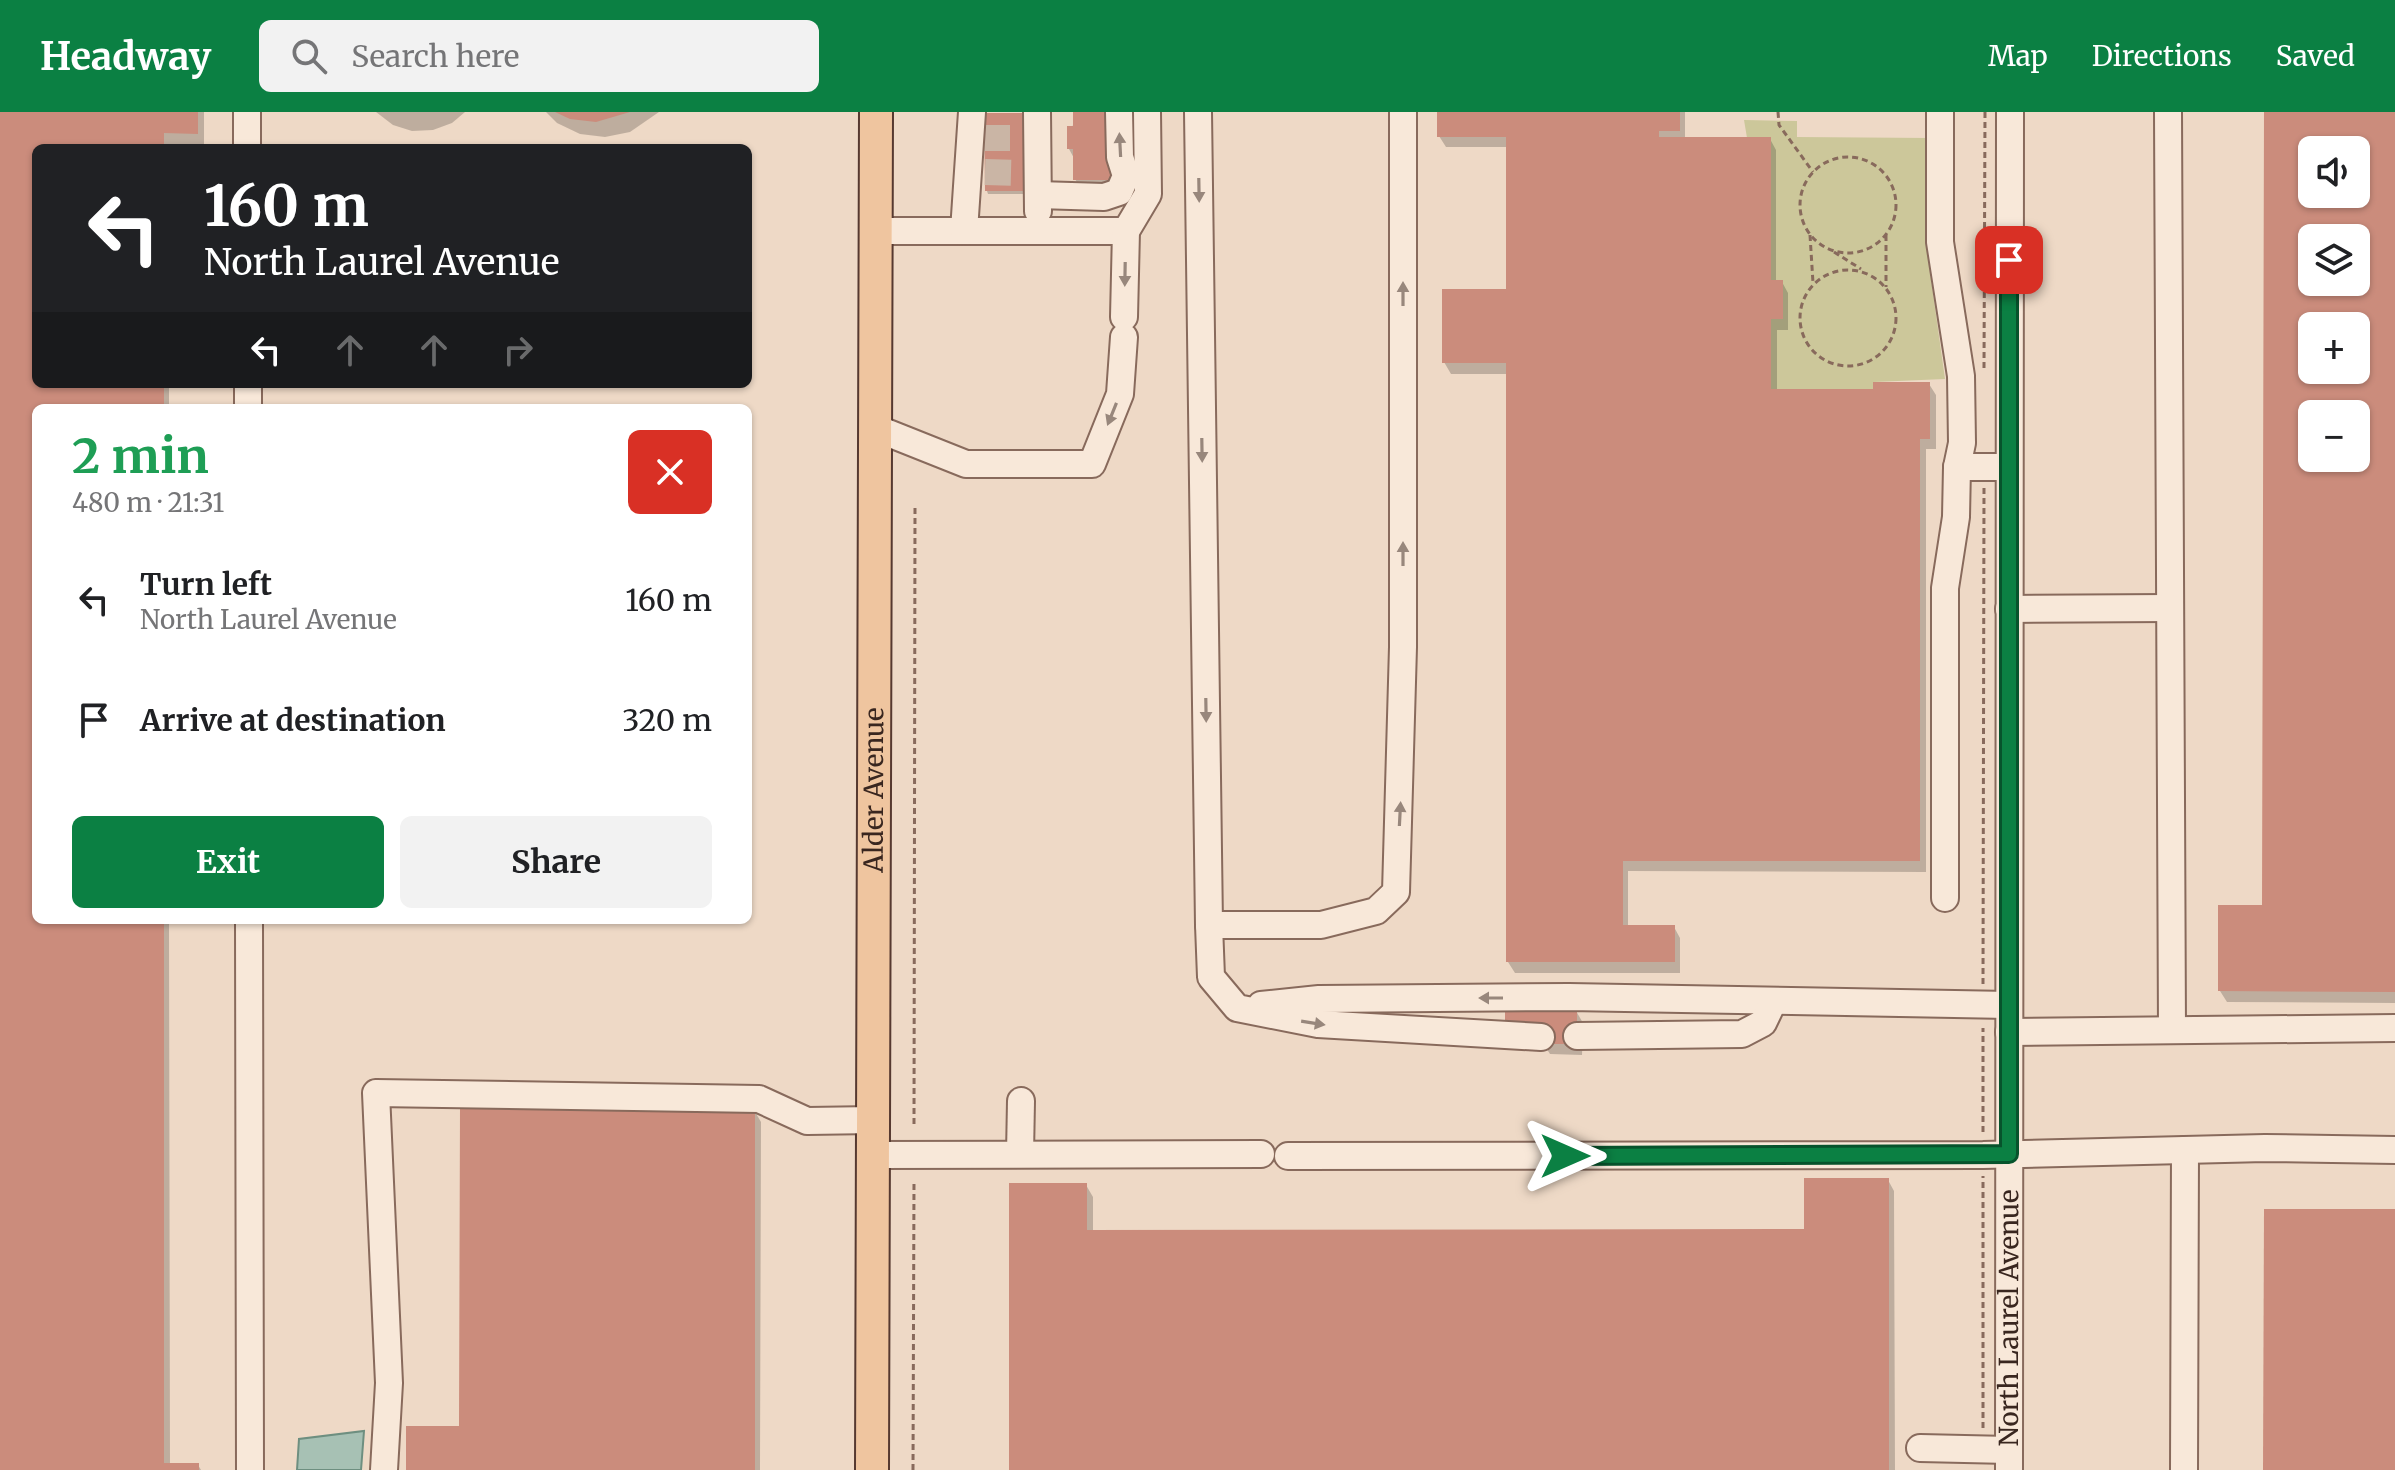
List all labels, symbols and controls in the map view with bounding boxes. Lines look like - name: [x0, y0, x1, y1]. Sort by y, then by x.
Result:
- search box: [259, 20, 819, 92]
- text: Headway: [40, 33, 211, 80]
- icon: search: [287, 34, 331, 78]
- text: Search here: [351, 37, 519, 75]
- text: Map: [1988, 38, 2048, 74]
- text: Directions: [2092, 38, 2232, 74]
- text: Saved: [2276, 38, 2355, 74]
- one-way arrow: [1113, 132, 1126, 157]
- map controls: [2298, 136, 2370, 472]
- button: sound: [2298, 136, 2370, 208]
- text: 160 m: [204, 171, 369, 241]
- icon: left: [72, 176, 176, 280]
- one-way arrow: [1193, 178, 1205, 203]
- button: layers: [2298, 224, 2370, 296]
- pin: [1975, 226, 2043, 294]
- icon: arrive: [1987, 238, 2031, 282]
- text: North Laurel Avenue: [204, 240, 559, 285]
- one-way arrow: [1119, 262, 1131, 287]
- one-way arrow: [1397, 281, 1409, 306]
- button: +: [2298, 312, 2370, 384]
- icon: left: [244, 328, 288, 372]
- icon: ahead: [328, 328, 372, 372]
- icon: ahead: [412, 328, 456, 372]
- icon: right: [496, 328, 540, 372]
- button: −: [2298, 400, 2370, 472]
- one-way arrow: [1105, 402, 1118, 426]
- text: 2 min: [72, 426, 209, 486]
- button: close: [628, 430, 712, 514]
- one-way arrow: [1196, 438, 1209, 463]
- text: 480 m · 21:31: [72, 486, 224, 519]
- one-way arrow: [1397, 541, 1409, 566]
- text: Turn left: [140, 565, 272, 603]
- icon: left: [72, 578, 116, 622]
- text: 160 m: [625, 581, 712, 619]
- text: North Laurel Avenue: [140, 603, 397, 636]
- icon: arrive: [72, 698, 116, 742]
- one-way arrow: [1200, 698, 1212, 723]
- text: Arrive at destination: [140, 701, 446, 739]
- text: 320 m: [622, 701, 712, 739]
- street label: Alder Avenue: [857, 707, 890, 874]
- one-way arrow: [1393, 801, 1406, 826]
- button: Exit: [72, 816, 384, 908]
- button: Share: [400, 816, 712, 908]
- one-way arrow: [1478, 991, 1503, 1004]
- one-way arrow: [1301, 1017, 1326, 1030]
- position arrow: [1523, 1114, 1607, 1198]
- street label: North Laurel Avenue: [1992, 1190, 2025, 1446]

